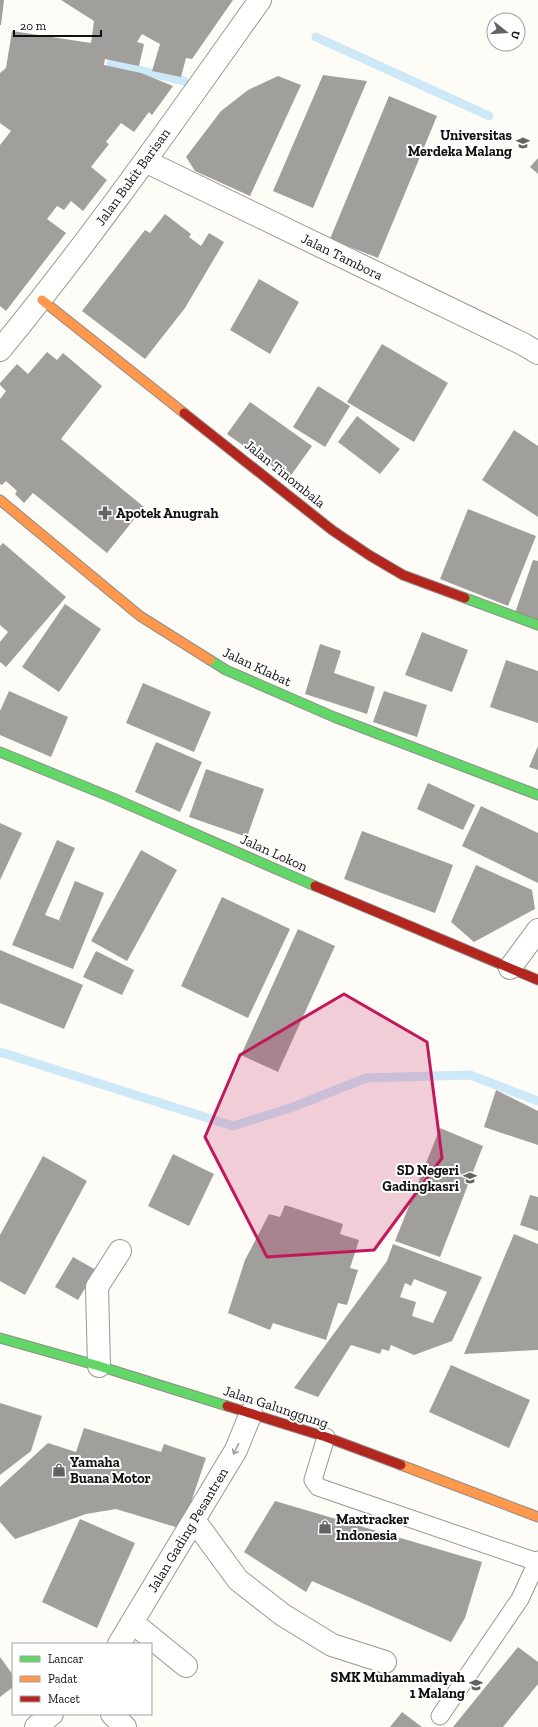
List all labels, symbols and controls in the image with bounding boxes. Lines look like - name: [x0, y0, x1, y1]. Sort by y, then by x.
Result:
- scale bar: [14, 12, 101, 38]
- north arrow: [486, 12, 526, 52]
- text: 20 m: [20, 19, 47, 33]
- text: U: [508, 29, 522, 41]
- street label: Jalan Bukit Barisan: [92, 125, 174, 229]
- place label: Universitas Merdeka Malang: [408, 127, 513, 160]
- school or university icon: Universitas Merdeka Malang: [515, 135, 531, 151]
- street label: Jalan Tambora: [298, 230, 386, 284]
- street label: Jalan Tinombala: [241, 436, 329, 512]
- pharmacy icon: Apotek Anugrah: [97, 505, 113, 521]
- place label: Apotek Anugrah: [116, 505, 219, 522]
- street label: Jalan Klabat: [220, 644, 295, 691]
- street label: Jalan Lokon: [238, 831, 310, 875]
- place label: SD Negeri Gadingkasri: [382, 1162, 459, 1195]
- school or university icon: SD Negeri Gadingkasri: [462, 1170, 478, 1186]
- street label: Jalan Galunggung: [221, 1382, 331, 1432]
- one-way arrow: [232, 1442, 239, 1454]
- place label: Yamaha Buana Motor: [70, 1454, 151, 1487]
- shop icon: Yamaha Buana Motor: [51, 1462, 67, 1478]
- street label: Jalan Gading Pesantren: [144, 1465, 232, 1595]
- place label: Maxtracker Indonesia: [336, 1511, 409, 1544]
- shop icon: Maxtracker Indonesia: [317, 1519, 333, 1535]
- legend: [12, 1643, 152, 1715]
- text: Lancar: [48, 1652, 84, 1666]
- place label: SMK Muhammadiyah 1 Malang: [331, 1669, 465, 1702]
- text: Padat: [48, 1672, 78, 1686]
- school or university icon: SMK Muhammadiyah 1 Malang: [468, 1677, 484, 1693]
- text: Macet: [48, 1692, 80, 1706]

